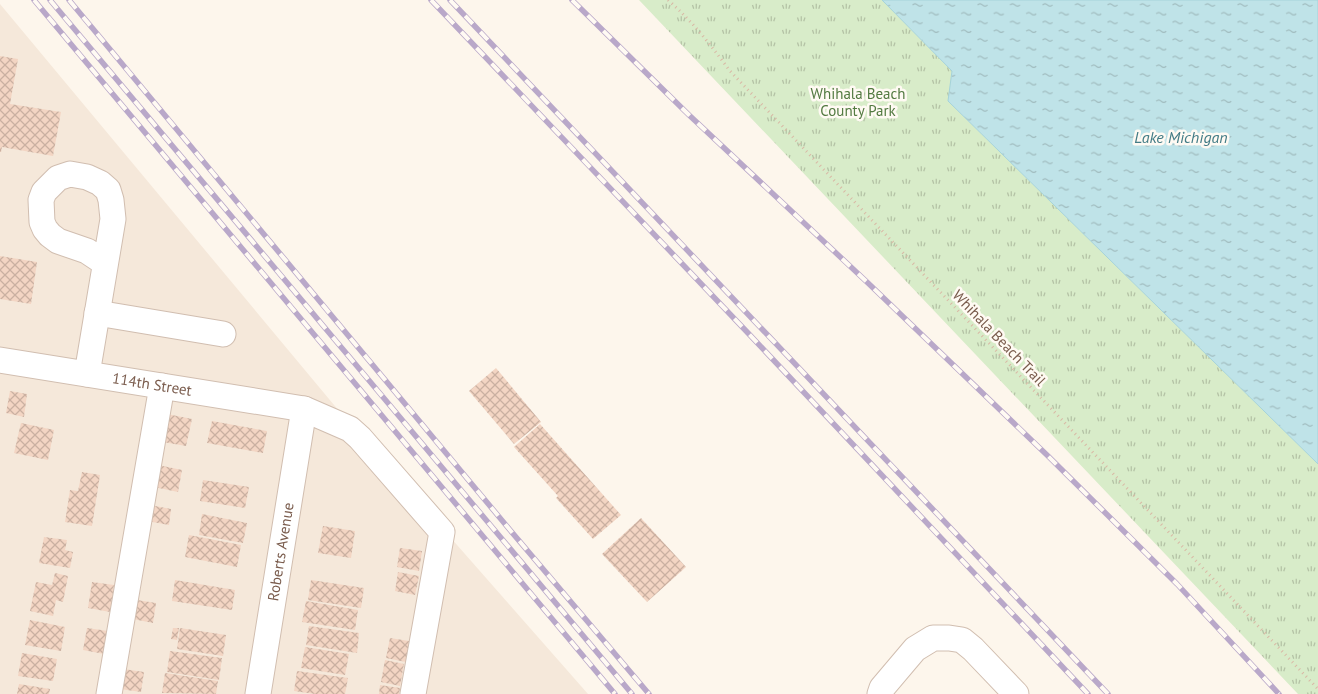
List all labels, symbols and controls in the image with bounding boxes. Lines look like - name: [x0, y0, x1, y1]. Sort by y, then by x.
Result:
- park label: Whihala Beach County Park: [811, 84, 905, 120]
- water label: Lake Michigan: [1134, 127, 1228, 147]
- street label: Whihala Beach Trail: [949, 286, 1050, 390]
- street label: 114th Street: [111, 368, 193, 400]
- street label: Roberts Avenue: [263, 501, 298, 602]

